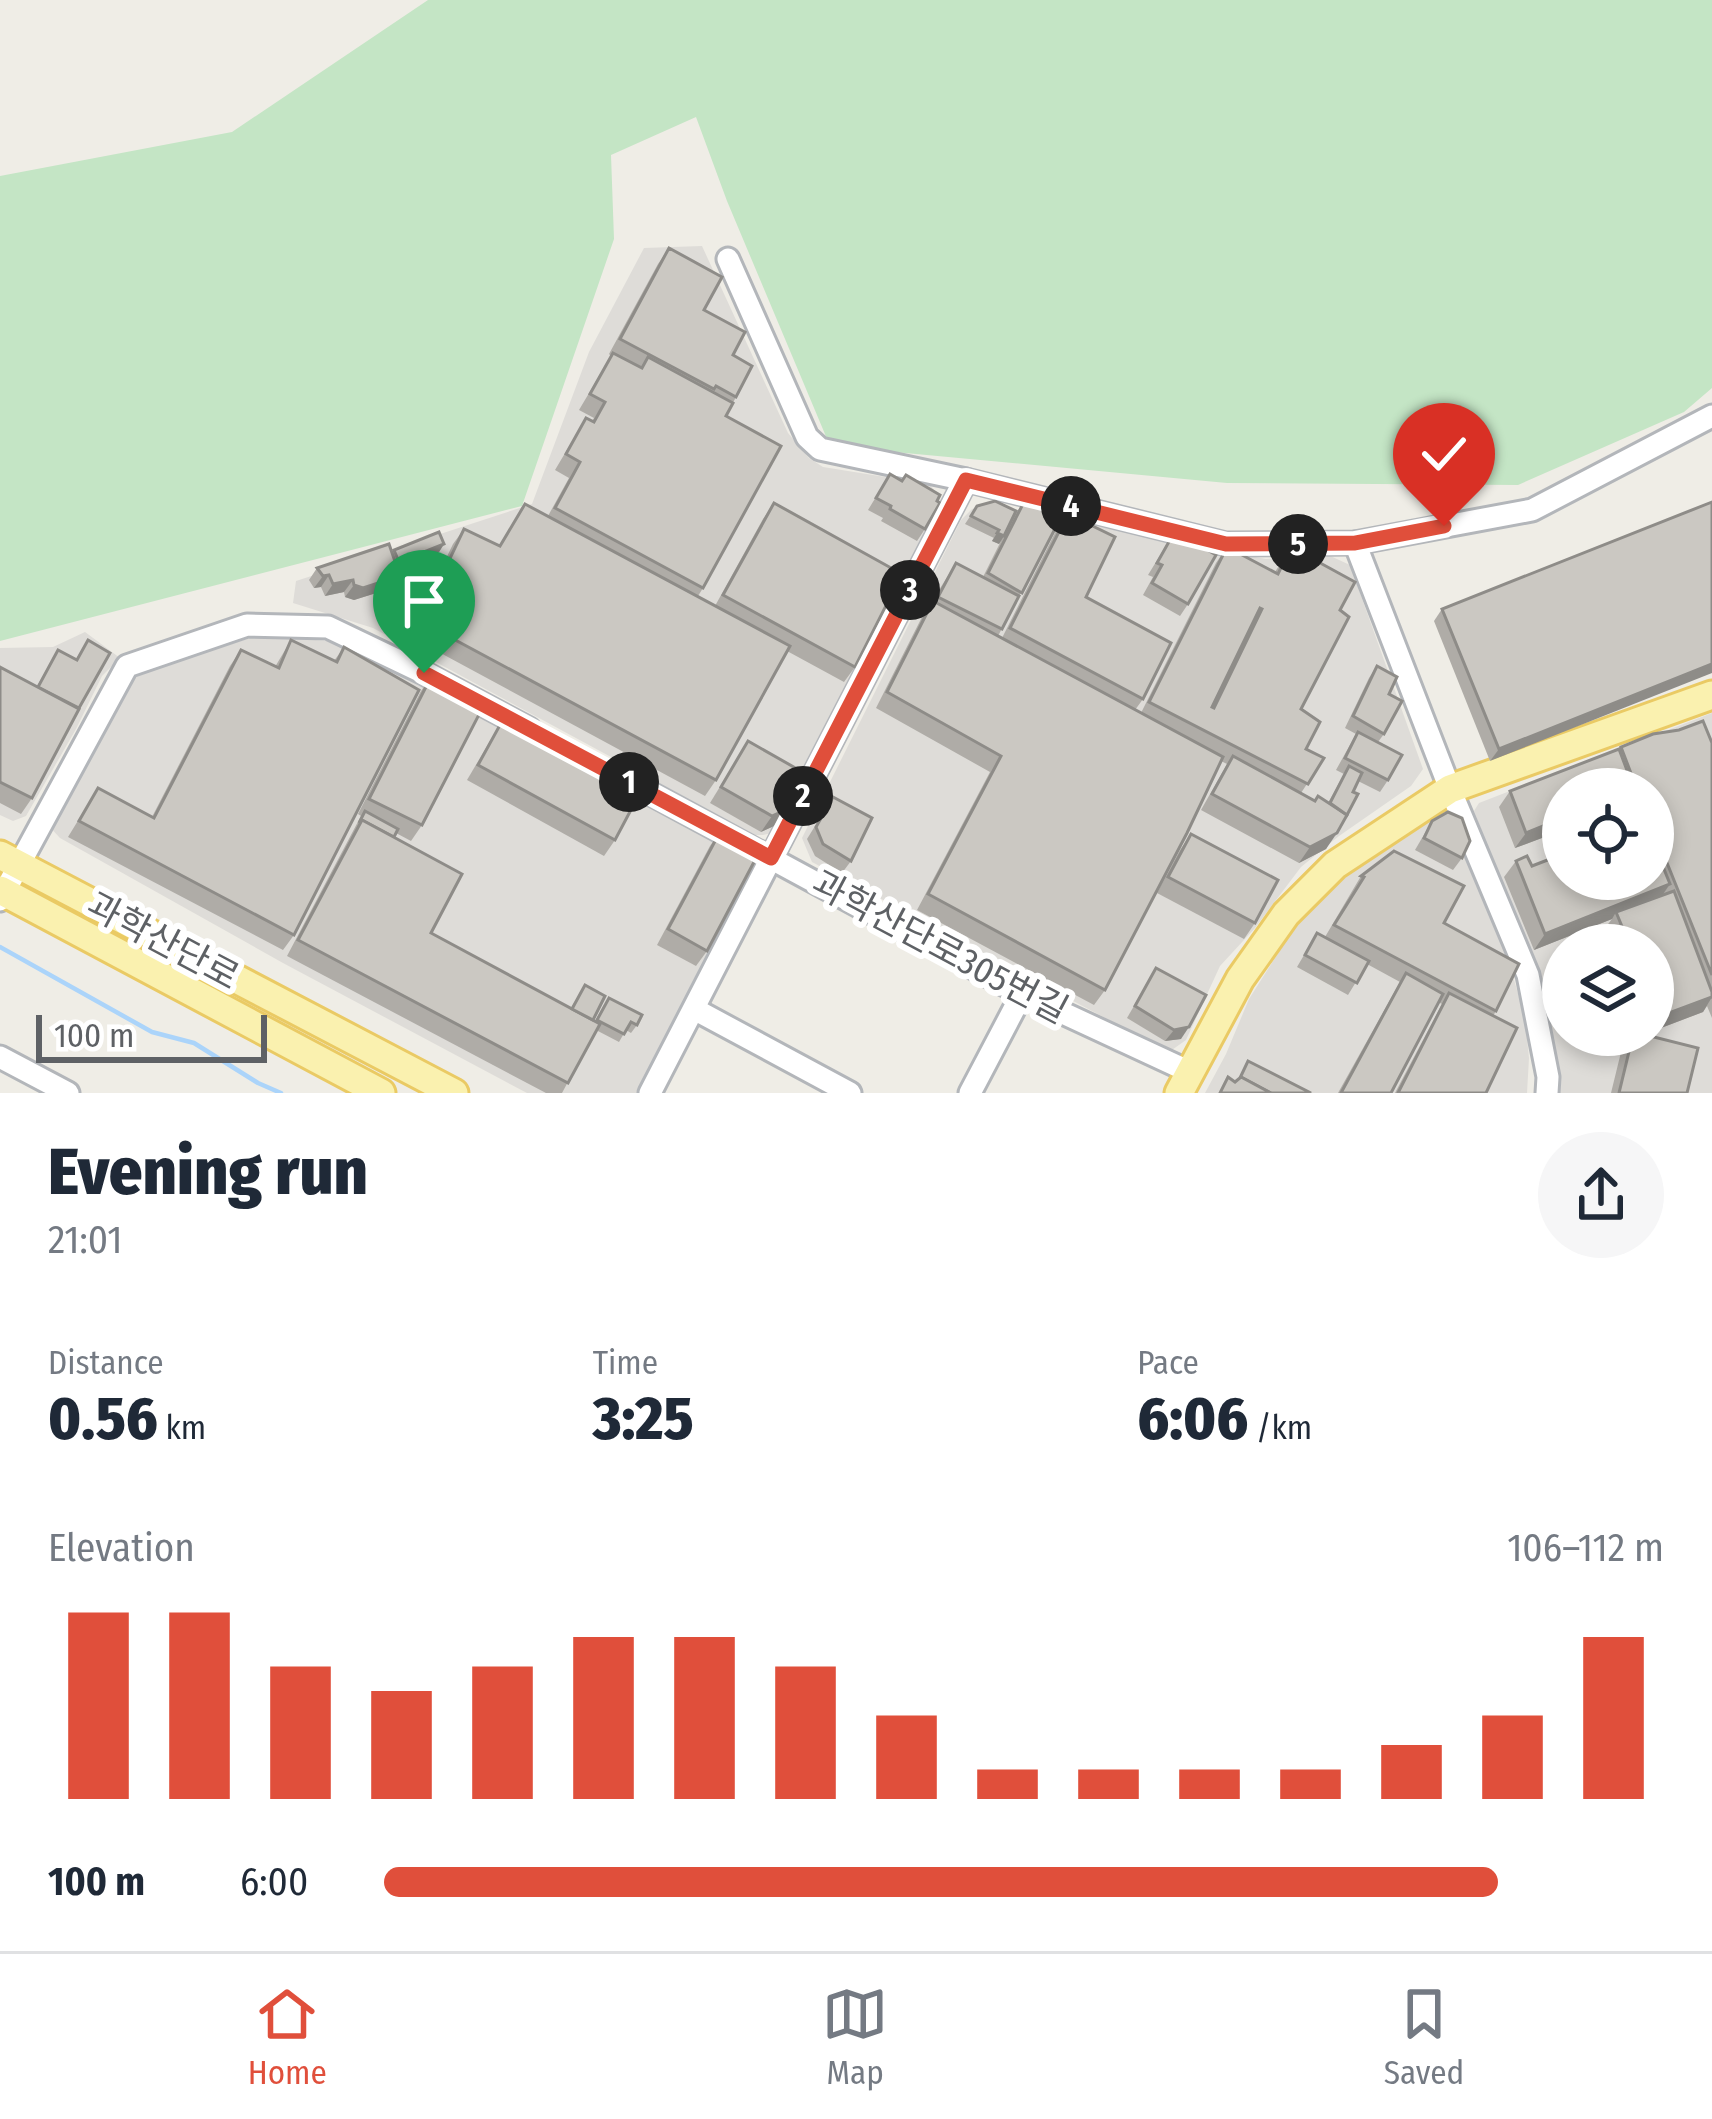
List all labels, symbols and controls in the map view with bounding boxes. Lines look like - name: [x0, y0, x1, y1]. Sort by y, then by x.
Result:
- pin: [1393, 403, 1495, 526]
- icon: check: [1411, 421, 1477, 487]
- pin: 4: [1041, 476, 1101, 536]
- text: 4: [1063, 486, 1079, 526]
- pin: 5: [1268, 514, 1328, 574]
- text: 5: [1290, 524, 1306, 564]
- pin: [373, 550, 475, 673]
- pin: 3: [880, 560, 940, 620]
- icon: arrive: [391, 568, 457, 634]
- text: 3: [902, 570, 918, 610]
- pin: 1: [599, 752, 659, 812]
- text: 1: [622, 762, 636, 802]
- pin: 2: [773, 766, 833, 826]
- map controls: [1542, 768, 1674, 1056]
- button: locate: [1542, 768, 1674, 900]
- text: 2: [795, 776, 811, 816]
- street label: 과학산단로305번길: [805, 861, 1075, 1033]
- street label: 과학산단로: [80, 883, 246, 999]
- button: layers: [1542, 924, 1674, 1056]
- scale bar: [36, 1009, 267, 1062]
- text: 100 m: [54, 1016, 134, 1056]
- text: Evening run: [48, 1132, 368, 1211]
- button: share: [1538, 1132, 1664, 1258]
- text: 21:01: [48, 1217, 122, 1263]
- text: Distance: [48, 1343, 164, 1383]
- text: Time: [593, 1343, 658, 1383]
- text: Pace: [1137, 1343, 1199, 1383]
- text: 0.56: [48, 1383, 158, 1455]
- text: 3:25: [593, 1383, 694, 1455]
- text: 6:06: [1137, 1383, 1248, 1455]
- text: km: [158, 1408, 206, 1448]
- text: /km: [1248, 1408, 1312, 1448]
- text: Elevation: [48, 1525, 195, 1571]
- text: 106–112 m: [1507, 1525, 1664, 1571]
- text: 100 m: [48, 1859, 145, 1905]
- text: 6:00: [240, 1859, 308, 1905]
- tab: Home: [248, 1981, 327, 2093]
- tab: Map: [822, 1981, 888, 2093]
- tab: Saved: [1384, 1981, 1464, 2093]

